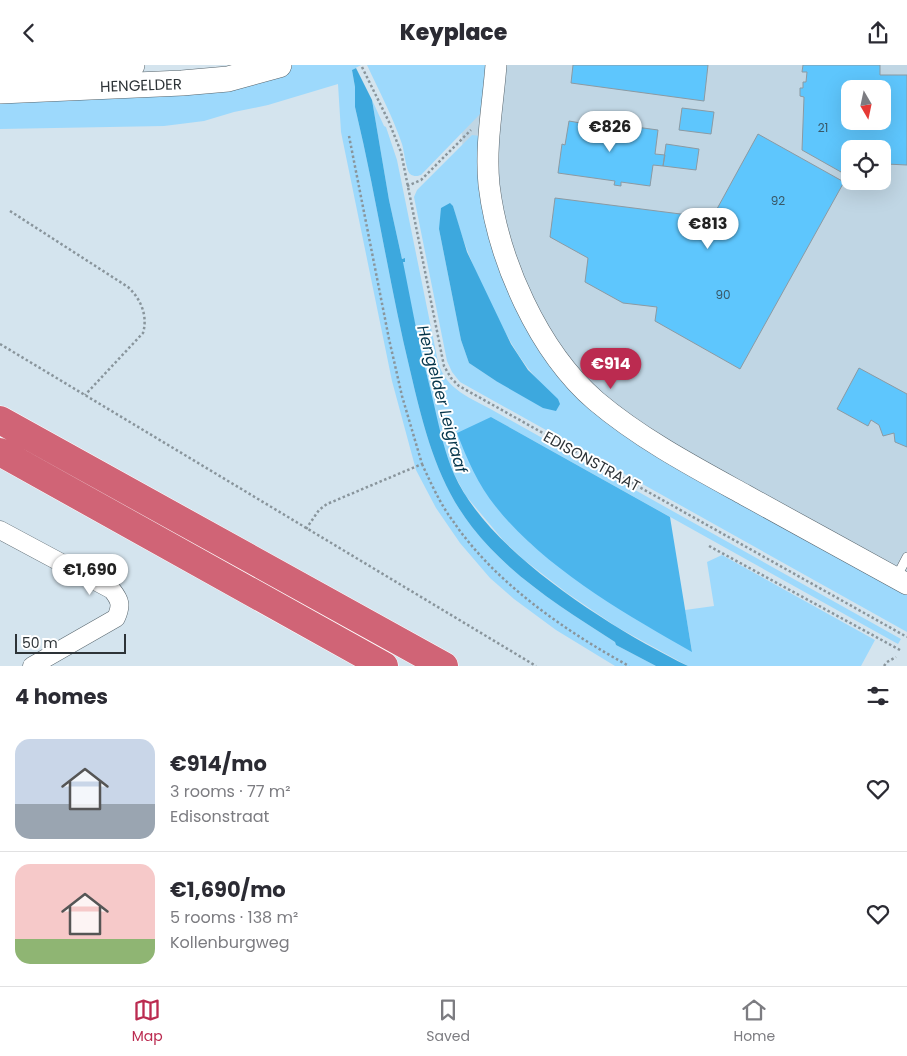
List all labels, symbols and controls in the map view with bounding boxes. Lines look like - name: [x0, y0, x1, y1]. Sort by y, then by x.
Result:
- text: Keyplace: [400, 17, 507, 48]
- icon: back: [15, 19, 43, 47]
- icon: share: [864, 19, 892, 47]
- street label: HENGELDER: [100, 73, 182, 97]
- north arrow: [841, 80, 891, 130]
- map controls: [841, 80, 891, 190]
- pin: €826: [580, 111, 640, 153]
- text: €826: [589, 115, 631, 138]
- house number: 21: [818, 119, 828, 136]
- button: locate: [841, 140, 891, 190]
- house number: 92: [771, 192, 785, 209]
- pin: €813: [678, 207, 738, 250]
- text: €813: [689, 212, 727, 235]
- house number: 90: [715, 286, 731, 303]
- water label: Hengelder Leigraaf: [411, 323, 473, 477]
- pin: €914: [581, 347, 641, 390]
- text: €914: [591, 352, 631, 375]
- street label: EDISONSTRAAT: [540, 426, 644, 496]
- pin: €1,690: [49, 553, 131, 596]
- text: €1,690: [63, 558, 117, 581]
- scale bar: [15, 631, 126, 654]
- text: 50 m: [22, 633, 58, 653]
- text: 4 homes: [15, 682, 108, 711]
- icon: filters: [864, 682, 892, 710]
- text: €914/mo: [170, 749, 267, 778]
- icon: home: [55, 759, 115, 819]
- icon: heart: [864, 775, 892, 803]
- text: 3 rooms · 77 m²: [170, 780, 290, 803]
- text: Edisonstraat: [170, 805, 269, 828]
- text: €1,690/mo: [170, 875, 286, 904]
- icon: home: [55, 884, 115, 944]
- icon: heart: [864, 900, 892, 928]
- text: 5 rooms · 138 m²: [170, 906, 298, 929]
- text: Kollenburgweg: [170, 931, 290, 954]
- tab: Map: [132, 996, 163, 1047]
- tab: Saved: [426, 996, 470, 1047]
- tab: Home: [733, 996, 775, 1047]

